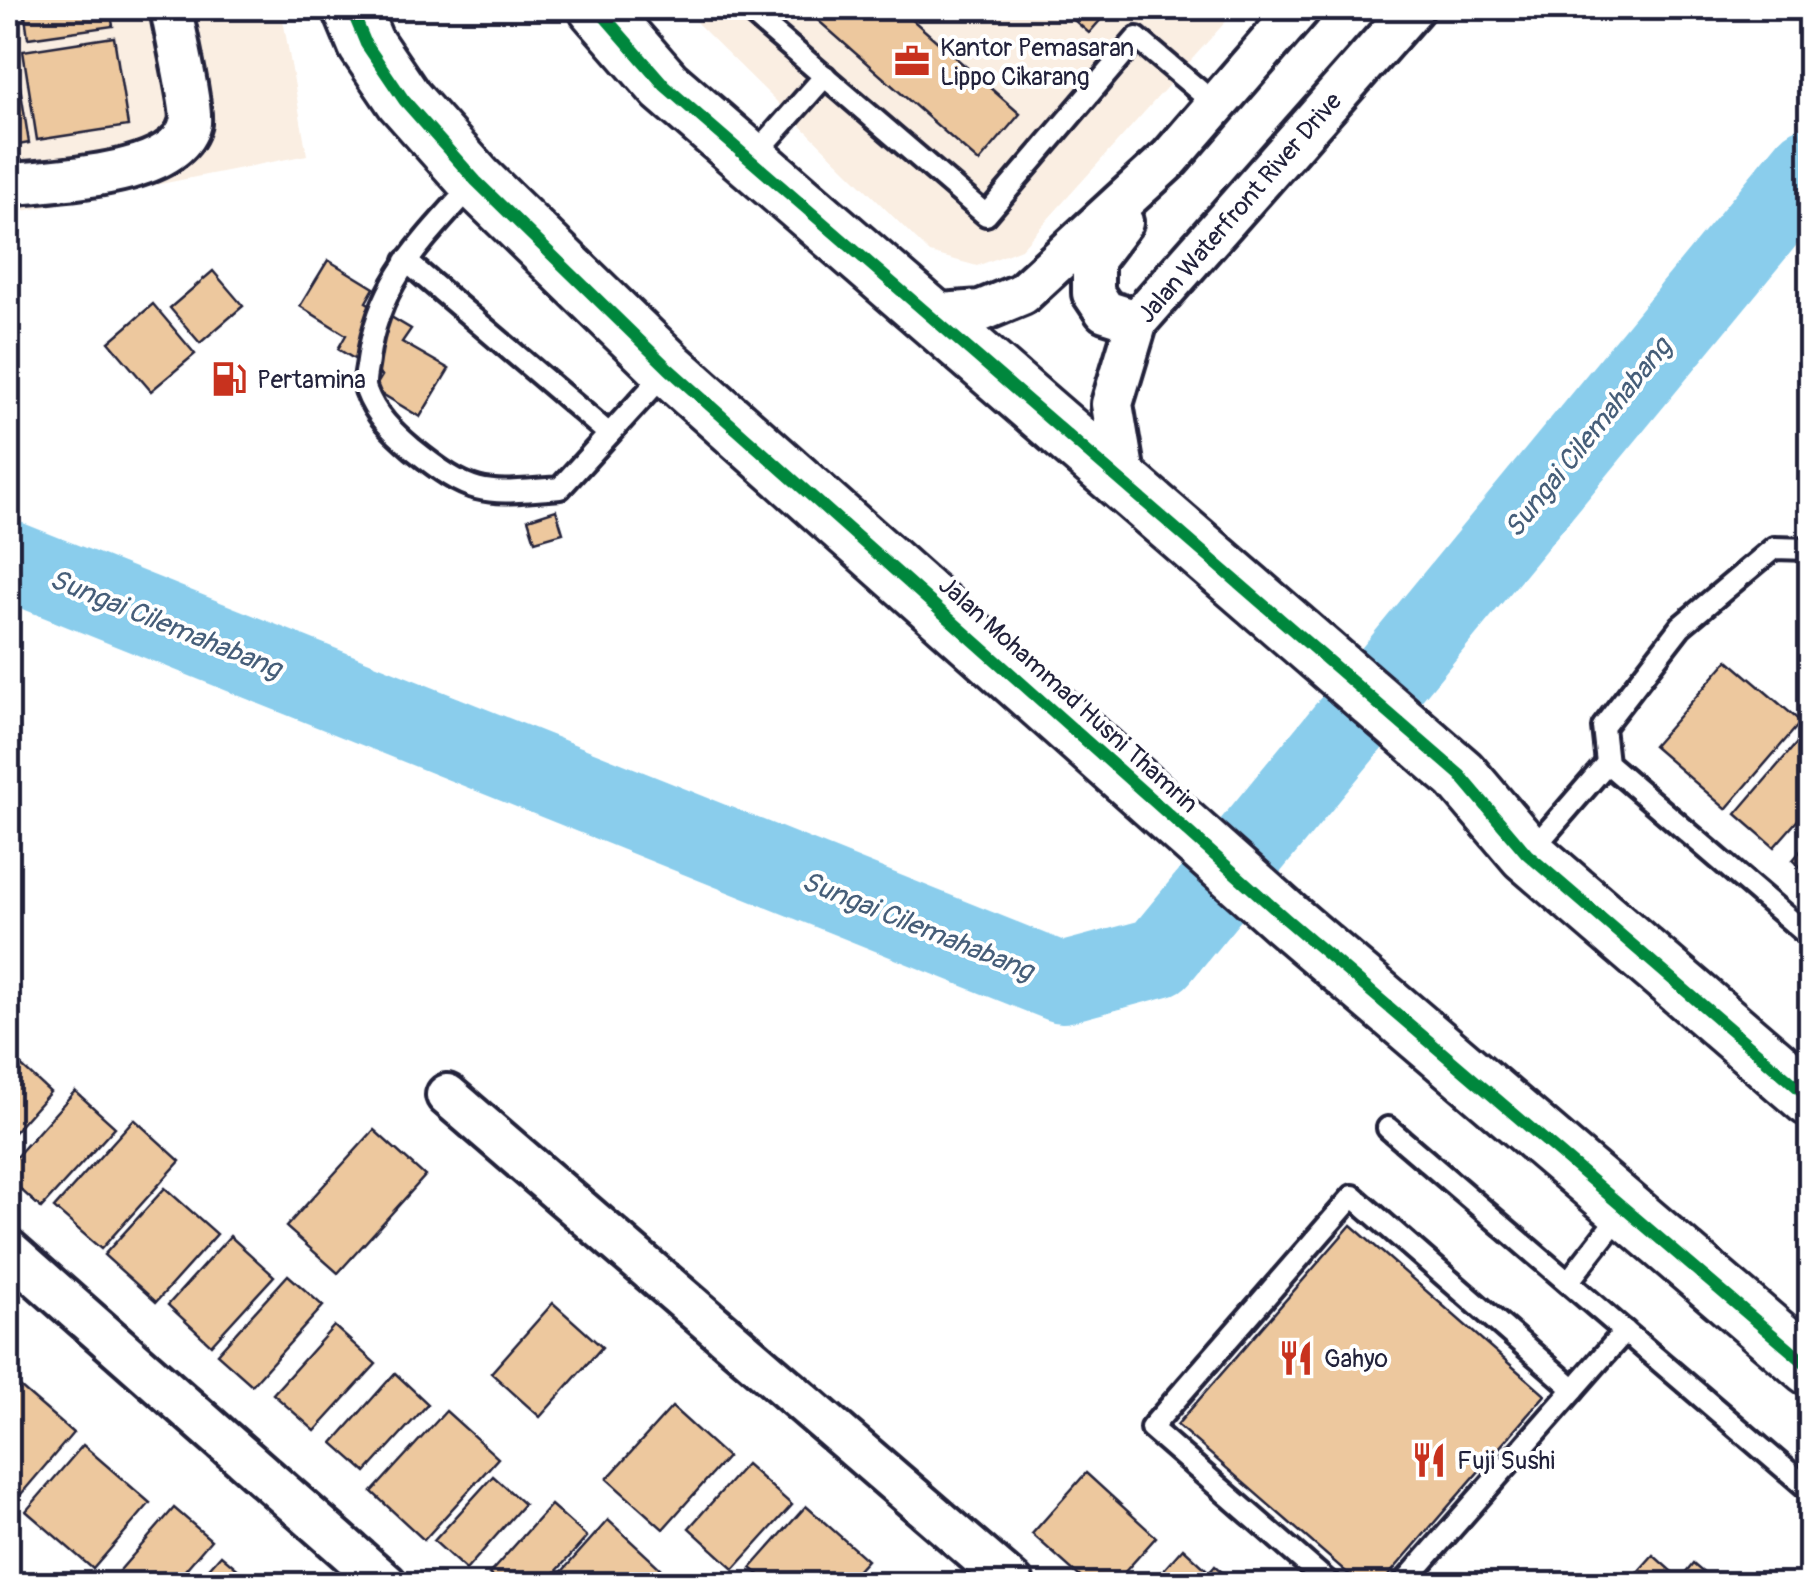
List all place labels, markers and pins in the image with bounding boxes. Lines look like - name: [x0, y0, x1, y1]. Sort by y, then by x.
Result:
- place label: Kantor Pemasaran Lippo Cikarang: [940, 33, 1134, 93]
- office icon: Kantor Pemasaran Lippo Cikarang: [893, 42, 931, 80]
- fuel station icon: Pertamina: [210, 360, 248, 398]
- place label: Pertamina: [257, 365, 366, 396]
- restaurant icon: Gahyo: [1277, 1339, 1315, 1377]
- place label: Gahyo: [1324, 1344, 1388, 1375]
- restaurant icon: Fuji Sushi: [1410, 1441, 1448, 1479]
- place label: Fuji Sushi: [1457, 1446, 1555, 1477]

